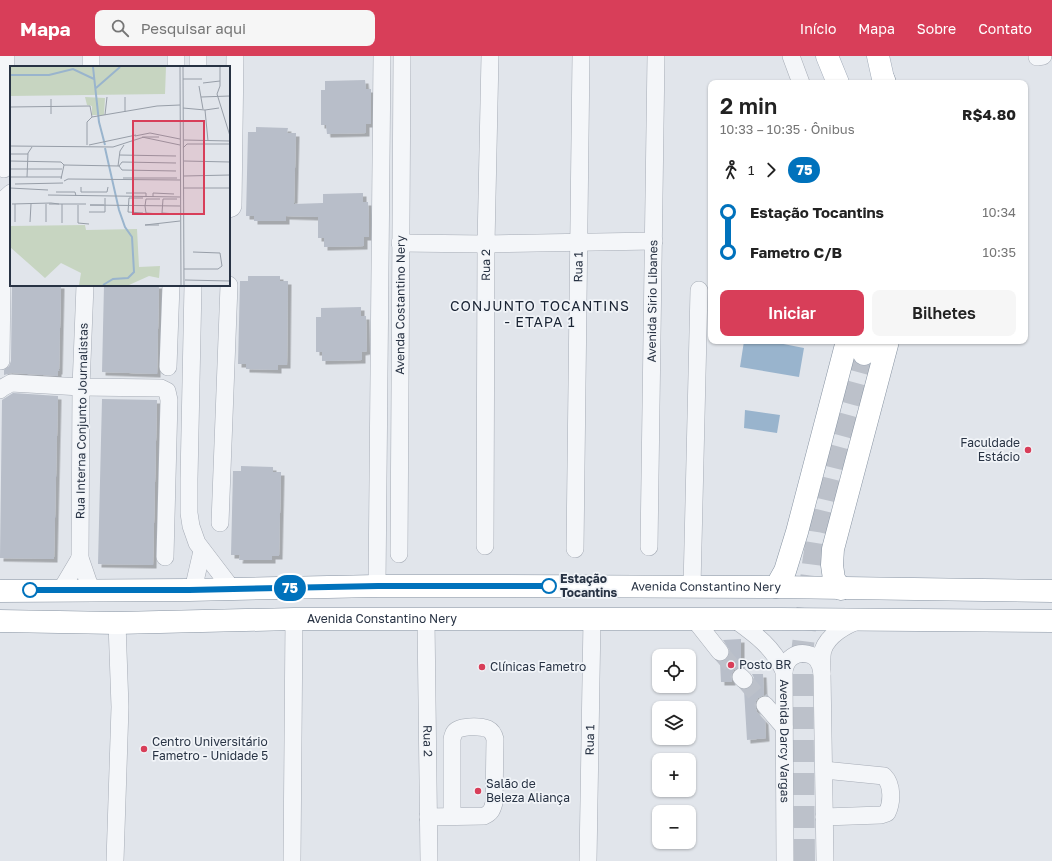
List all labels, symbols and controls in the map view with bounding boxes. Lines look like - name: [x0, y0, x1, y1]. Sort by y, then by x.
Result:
- search box: [95, 10, 375, 46]
- text: Mapa: [20, 17, 71, 40]
- icon: search: [109, 17, 131, 39]
- text: Pesquisar aqui: [141, 19, 246, 37]
- text: Início: [800, 20, 836, 37]
- text: Mapa: [858, 20, 895, 37]
- text: Sobre: [917, 20, 956, 37]
- text: Contato: [978, 20, 1032, 37]
- inset map: [10, 66, 230, 286]
- text: 2 min: [720, 92, 777, 119]
- text: R$4.80: [962, 105, 1016, 123]
- text: 10:33 – 10:35 · Ônibus: [720, 121, 855, 137]
- icon: walk: [720, 159, 742, 181]
- icon: forward: [760, 159, 782, 181]
- text: 75: [796, 161, 812, 178]
- text: 1: [748, 162, 754, 178]
- text: Estação Tocantins: [750, 203, 884, 221]
- text: 10:34: [982, 204, 1016, 220]
- street label: Avenda Costantino Nery: [392, 235, 408, 375]
- street label: Avenida Sirio Libanes: [644, 240, 660, 362]
- text: Fametro C/B: [750, 243, 842, 261]
- text: 10:35: [983, 244, 1016, 260]
- street label: Rua 2: [478, 249, 493, 281]
- street label: Rua 1: [570, 251, 586, 283]
- button: Iniciar: [720, 290, 864, 336]
- button: Bilhetes: [872, 290, 1016, 336]
- district label: CONJUNTO TOCANTINS - ETAPA 1: [450, 297, 630, 330]
- street label: Rua Interna Conjunto Journalistas: [72, 323, 91, 519]
- place label: Faculdade Estácio: [960, 435, 1020, 464]
- marker: Faculdade Estácio: [1023, 445, 1033, 455]
- place label: Estação Tocantins: [560, 571, 618, 600]
- line badge: 75: [272, 575, 308, 601]
- marker: Estação Tocantins: [541, 578, 557, 594]
- street label: Avenida Constantino Nery: [631, 578, 781, 594]
- text: 75: [282, 579, 298, 596]
- unlabelled marker: [22, 582, 38, 598]
- street label: Avenida Constantino Nery: [307, 611, 457, 626]
- map controls: [652, 649, 696, 849]
- button: locate: [652, 649, 696, 693]
- place label: Posto BR: [739, 657, 792, 672]
- place label: Clínicas Fametro: [490, 659, 586, 674]
- marker: Posto BR: [726, 660, 736, 670]
- marker: Clínicas Fametro: [477, 662, 487, 672]
- street label: Avenida Darcy Vargas: [777, 679, 793, 803]
- button: layers: [652, 701, 696, 745]
- street label: Rua 1: [582, 724, 597, 756]
- street label: Rua 2: [420, 725, 436, 757]
- place label: Centro Universitário Fametro - Unidade 5: [152, 734, 268, 763]
- marker: Centro Universitário Fametro - Unidade 5: [139, 744, 149, 754]
- button: +: [652, 753, 696, 797]
- place label: Salão de Beleza Aliança: [486, 776, 570, 805]
- marker: Salão de Beleza Aliança: [473, 786, 483, 796]
- button: −: [652, 805, 696, 849]

